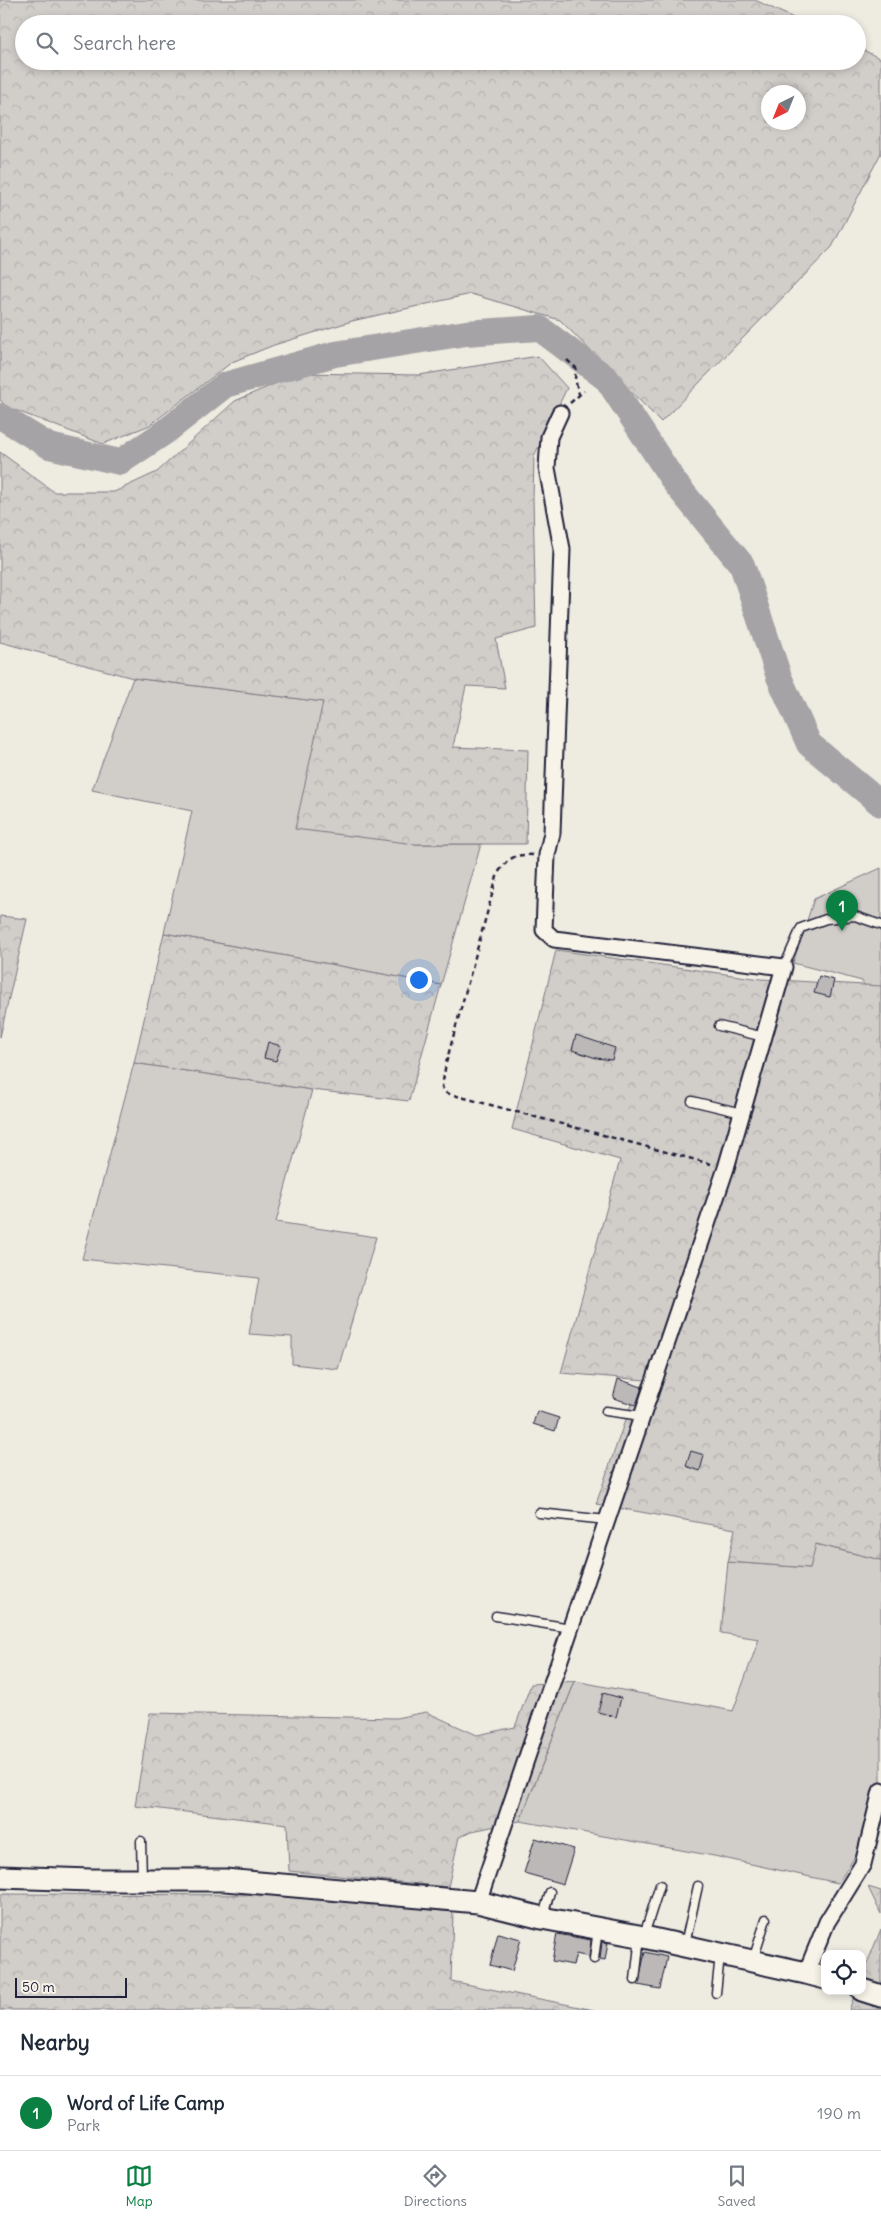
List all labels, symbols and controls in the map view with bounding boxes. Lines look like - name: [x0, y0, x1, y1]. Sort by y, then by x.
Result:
- search box: [15, 15, 866, 70]
- icon: search: [33, 29, 61, 57]
- text: Search here: [73, 31, 176, 55]
- north arrow: [761, 85, 806, 130]
- pin: 1: [826, 890, 858, 931]
- your location: [406, 967, 432, 993]
- map controls: [821, 1950, 866, 1995]
- button: locate: [821, 1950, 866, 1995]
- scale bar: [15, 1975, 128, 1998]
- text: 50 m: [22, 1978, 55, 1996]
- text: Nearby: [20, 2029, 90, 2056]
- text: Word of Life Camp: [67, 2091, 225, 2115]
- text: 1: [33, 2103, 39, 2123]
- text: 190 m: [817, 2103, 861, 2123]
- text: Park: [67, 2115, 100, 2135]
- tab: Map: [125, 2162, 153, 2210]
- tab: Directions: [404, 2162, 467, 2210]
- tab: Saved: [717, 2162, 756, 2210]

